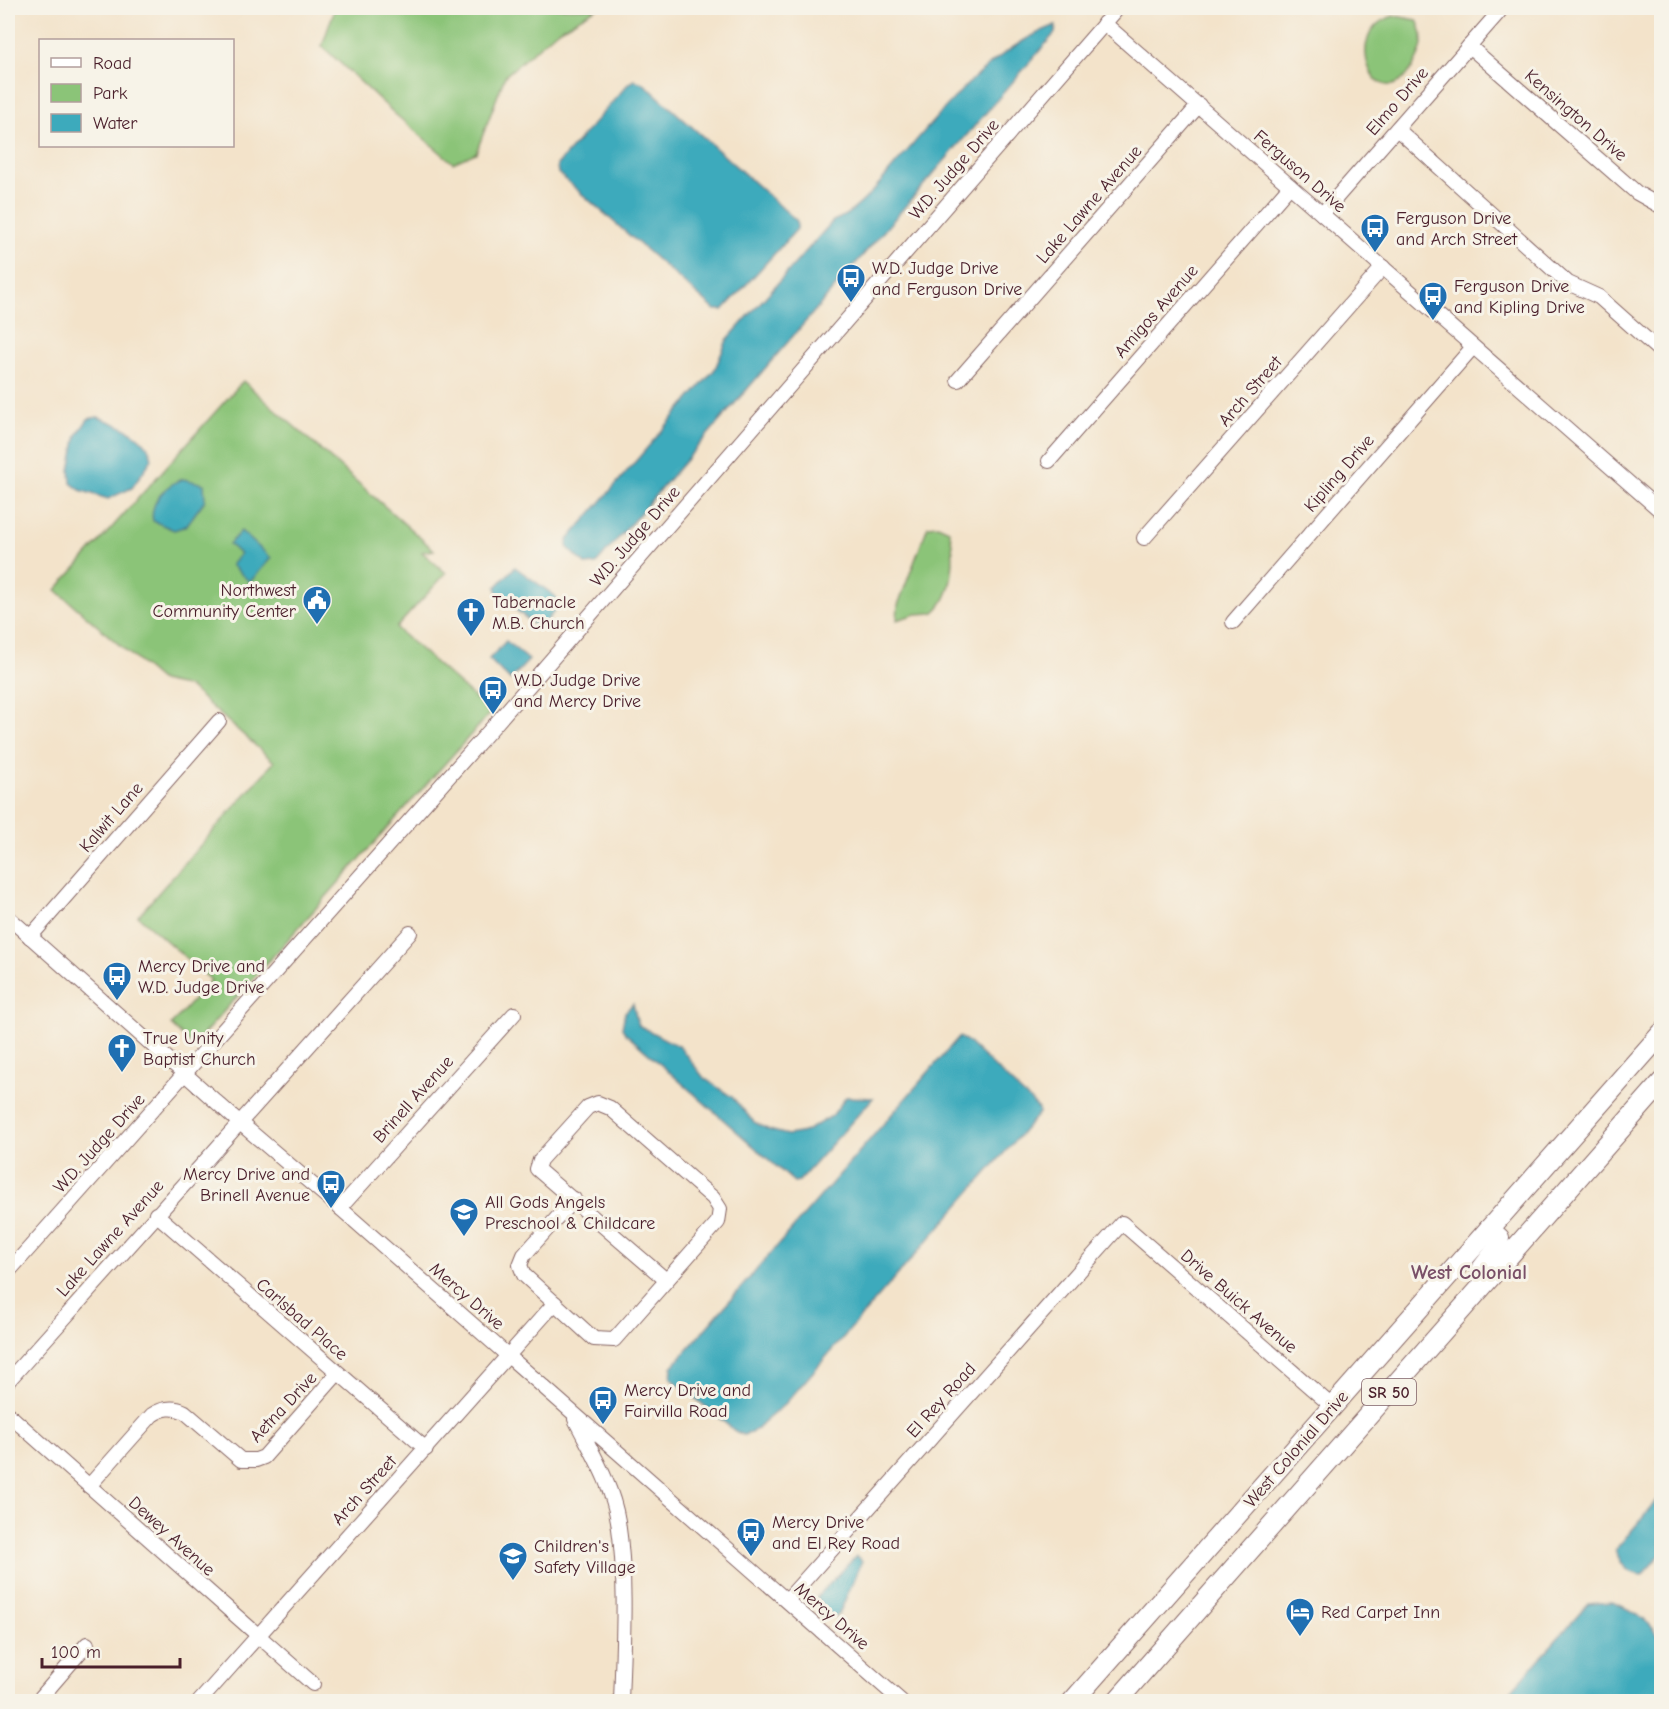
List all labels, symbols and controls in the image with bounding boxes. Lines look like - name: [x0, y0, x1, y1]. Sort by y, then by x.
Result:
- legend: [39, 39, 234, 147]
- text: Road: [93, 53, 132, 74]
- street label: Elmo Drive: [1362, 63, 1433, 140]
- street label: Kensington Drive: [1520, 65, 1631, 166]
- text: Park: [93, 83, 128, 104]
- text: Water: [93, 113, 138, 134]
- street label: W.D. Judge Drive: [905, 115, 1004, 224]
- street label: Ferguson Drive: [1249, 126, 1350, 217]
- street label: Lake Lawne Avenue: [1032, 141, 1146, 268]
- place label: Ferguson Drive and Arch Street: [1396, 208, 1518, 250]
- bus stop icon: Ferguson Drive and Arch Street: [1359, 212, 1391, 254]
- place label: W.D. Judge Drive and Ferguson Drive: [872, 258, 1022, 300]
- street label: Amigos Avenue: [1110, 260, 1203, 362]
- bus stop icon: W.D. Judge Drive and Ferguson Drive: [835, 262, 867, 304]
- place label: Ferguson Drive and Kipling Drive: [1454, 276, 1585, 318]
- bus stop icon: Ferguson Drive and Kipling Drive: [1417, 280, 1449, 322]
- street label: Arch Street: [1214, 351, 1287, 431]
- street label: Kipling Drive: [1300, 430, 1379, 516]
- street label: W.D. Judge Drive: [586, 482, 685, 591]
- place label: Northwest Community Center: [152, 580, 297, 622]
- public building icon: Northwest Community Center: [301, 584, 333, 626]
- place label: Tabernacle M.B. Church: [492, 592, 585, 634]
- church icon: Tabernacle M.B. Church: [455, 596, 487, 638]
- place label: W.D. Judge Drive and Mercy Drive: [514, 670, 641, 712]
- bus stop icon: W.D. Judge Drive and Mercy Drive: [477, 674, 509, 716]
- street label: Kalwit Lane: [75, 778, 148, 857]
- place label: Mercy Drive and W.D. Judge Drive: [138, 956, 265, 998]
- bus stop icon: Mercy Drive and W.D. Judge Drive: [101, 960, 133, 1002]
- place label: True Unity Baptist Church: [143, 1028, 256, 1070]
- church icon: True Unity Baptist Church: [106, 1032, 138, 1074]
- street label: Brinell Avenue: [369, 1051, 458, 1147]
- street label: W.D. Judge Drive: [49, 1089, 150, 1197]
- place label: Mercy Drive and Brinell Avenue: [183, 1164, 310, 1206]
- bus stop icon: Mercy Drive and Brinell Avenue: [315, 1168, 347, 1210]
- street label: Lake Lawne Avenue: [52, 1176, 168, 1301]
- place label: All Gods Angels Preschool & Childcare: [485, 1192, 655, 1234]
- school or university icon: All Gods Angels Preschool & Childcare: [448, 1196, 480, 1238]
- street label: Drive Buick Avenue: [1176, 1245, 1301, 1358]
- street label: Mercy Drive: [425, 1258, 508, 1335]
- district label: West Colonial: [1411, 1261, 1527, 1284]
- street label: Carlsbad Place: [252, 1274, 352, 1365]
- street label: El Rey Road: [902, 1359, 980, 1442]
- street label: Aetna Drive: [245, 1368, 321, 1447]
- road number: SR 50: [1362, 1379, 1416, 1405]
- place label: Mercy Drive and Fairvilla Road: [624, 1380, 751, 1422]
- bus stop icon: Mercy Drive and Fairvilla Road: [587, 1384, 619, 1426]
- street label: West Colonial Drive: [1240, 1387, 1353, 1512]
- street label: Arch Street: [328, 1451, 402, 1529]
- street label: Dewey Avenue: [124, 1492, 219, 1581]
- place label: Mercy Drive and El Rey Road: [772, 1512, 900, 1554]
- bus stop icon: Mercy Drive and El Rey Road: [735, 1516, 767, 1558]
- place label: Children's Safety Village: [534, 1536, 636, 1578]
- school or university icon: Children's Safety Village: [497, 1540, 529, 1582]
- street label: Mercy Drive: [790, 1578, 873, 1655]
- hotel icon: Red Carpet Inn: [1284, 1596, 1316, 1638]
- place label: Red Carpet Inn: [1321, 1602, 1440, 1623]
- scale bar: [42, 1631, 180, 1669]
- text: 100 m: [51, 1642, 101, 1663]

